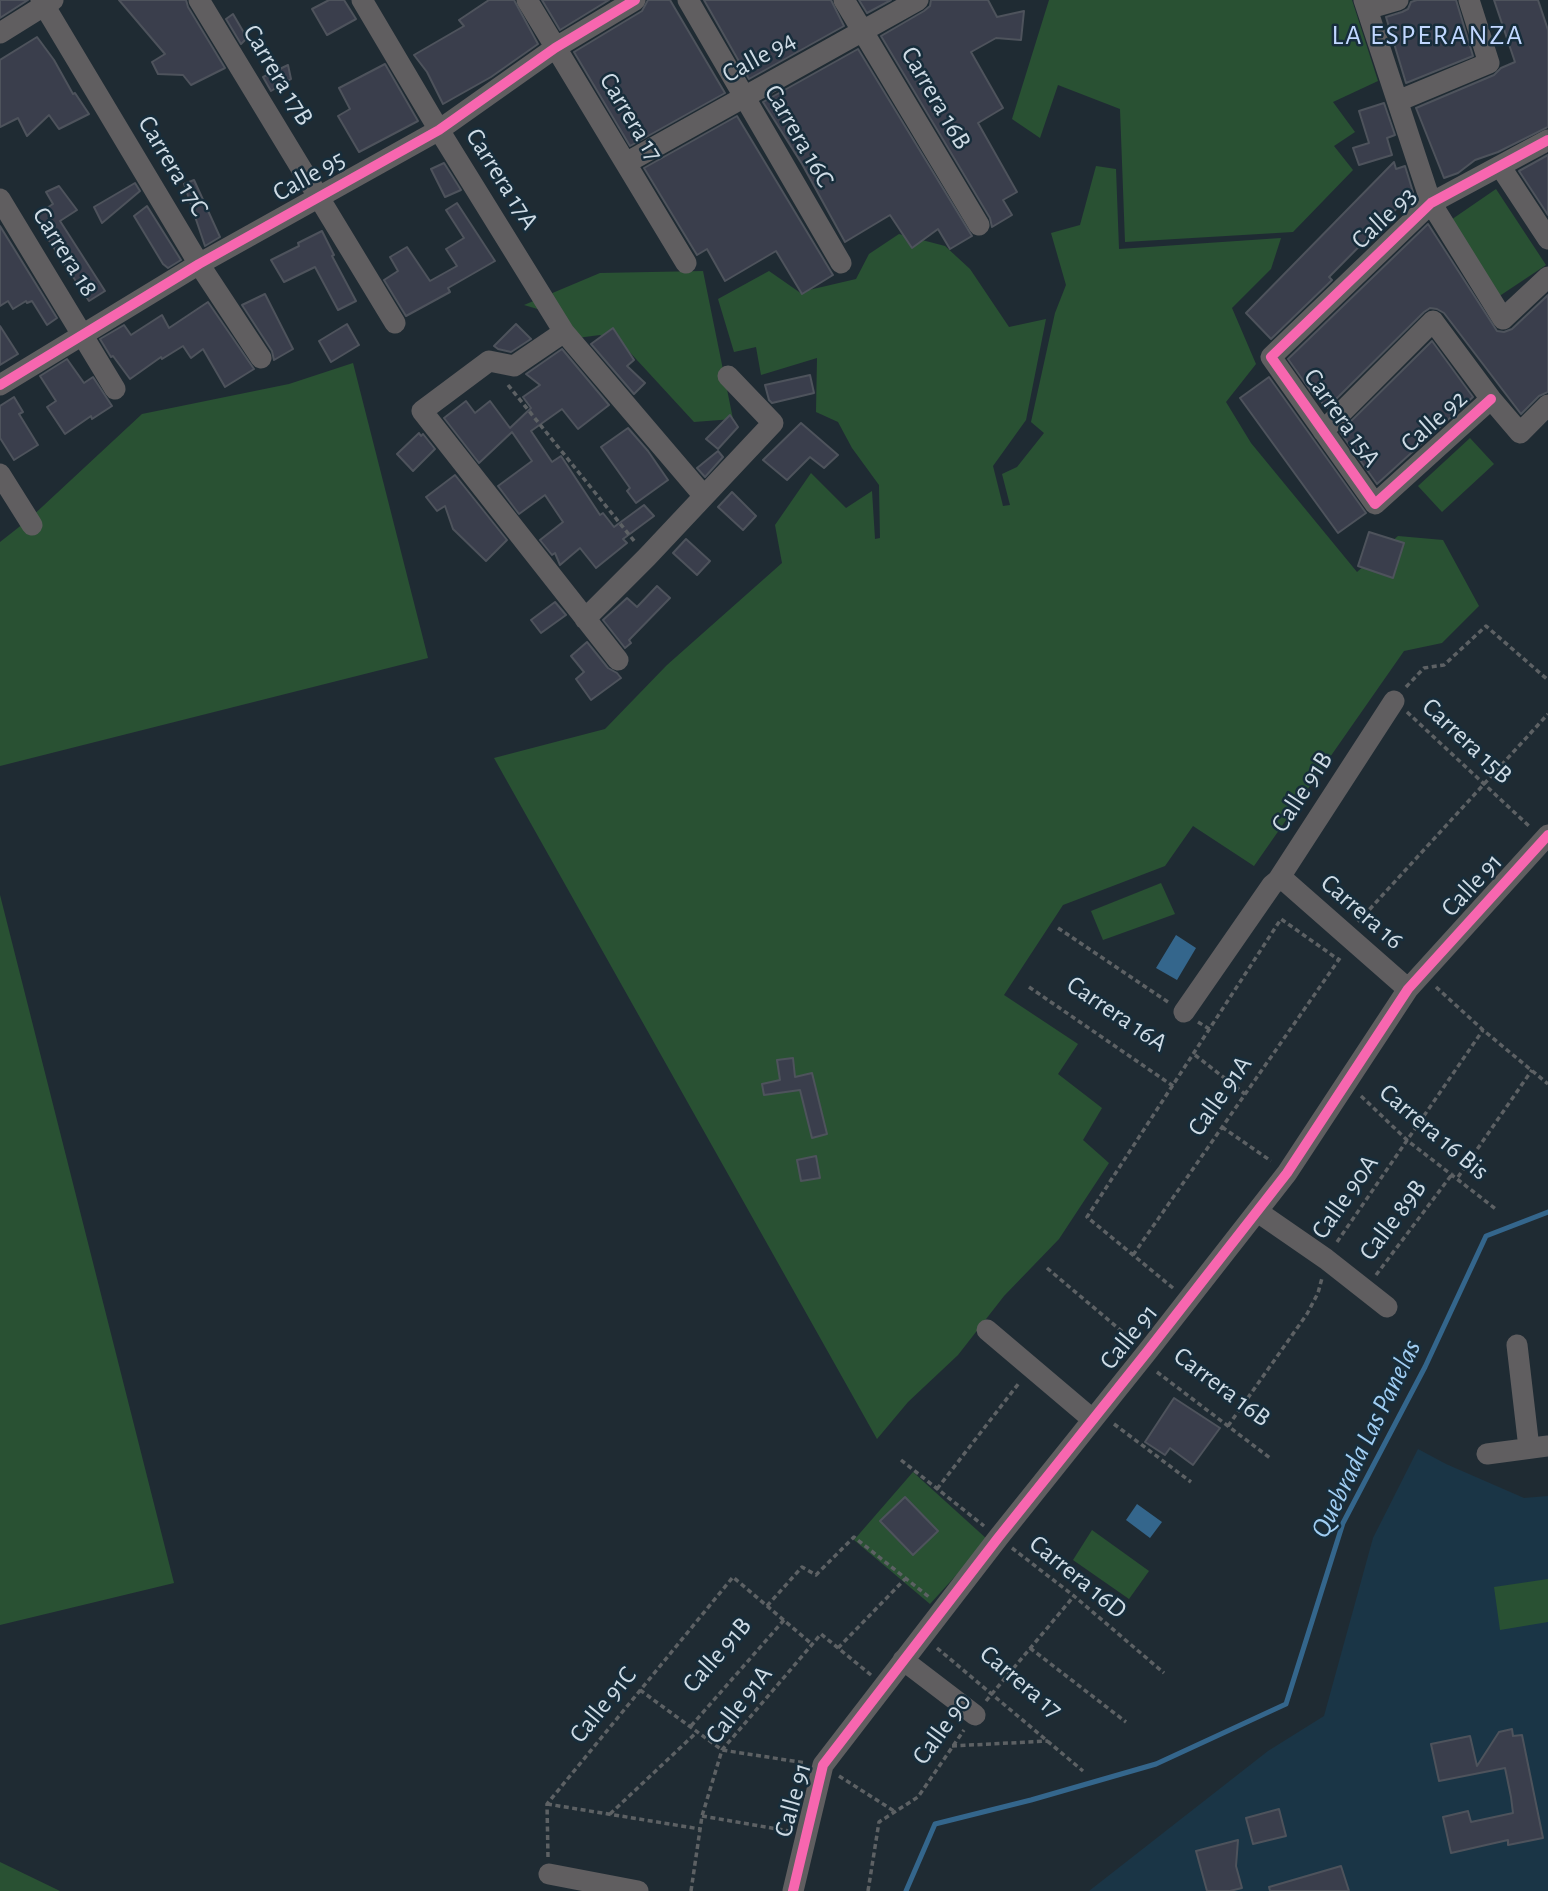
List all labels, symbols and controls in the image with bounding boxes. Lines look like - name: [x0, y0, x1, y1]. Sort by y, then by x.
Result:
- street label: Carrera 17B: [236, 19, 320, 131]
- district label: LA ESPERANZA: [1333, 19, 1523, 53]
- street label: Calle 94: [717, 24, 801, 90]
- street label: Carrera 16B: [894, 41, 978, 155]
- street label: Carrera 17: [592, 67, 670, 167]
- street label: Carrera 16C: [757, 79, 841, 193]
- street label: Carrera 17C: [131, 110, 215, 222]
- street label: Carrera 17A: [459, 123, 545, 235]
- street label: Calle 95: [267, 144, 351, 208]
- street label: Calle 93: [1345, 180, 1423, 256]
- street label: Carrera 18: [25, 201, 105, 303]
- street label: Carrera 15A: [1297, 363, 1387, 473]
- street label: Calle 92: [1394, 383, 1474, 459]
- street label: Carrera 15B: [1415, 691, 1519, 791]
- street label: Calle 91B: [1264, 746, 1340, 838]
- street label: Calle 91: [1435, 847, 1509, 923]
- street label: Carrera 16: [1314, 868, 1410, 956]
- street label: Carrera 16A: [1061, 969, 1173, 1059]
- street label: Calle 91A: [1181, 1050, 1259, 1142]
- street label: Carrera 16 Bis: [1373, 1077, 1495, 1187]
- street label: Calle 90A: [1305, 1149, 1385, 1245]
- street label: Calle 89B: [1353, 1173, 1433, 1267]
- street label: Calle 91: [1093, 1298, 1165, 1376]
- water label: Quebrada Las Panelas: [1304, 1334, 1428, 1544]
- street label: Carrera 16B: [1167, 1340, 1277, 1434]
- street label: Carrera 16D: [1023, 1528, 1133, 1626]
- street label: Calle 91B: [676, 1611, 758, 1699]
- street label: Carrera 17: [973, 1638, 1069, 1726]
- street label: Calle 91C: [563, 1660, 643, 1750]
- street label: Calle 91A: [699, 1660, 779, 1750]
- street label: Calle 90: [906, 1687, 978, 1771]
- street label: Calle 91: [768, 1759, 818, 1841]

